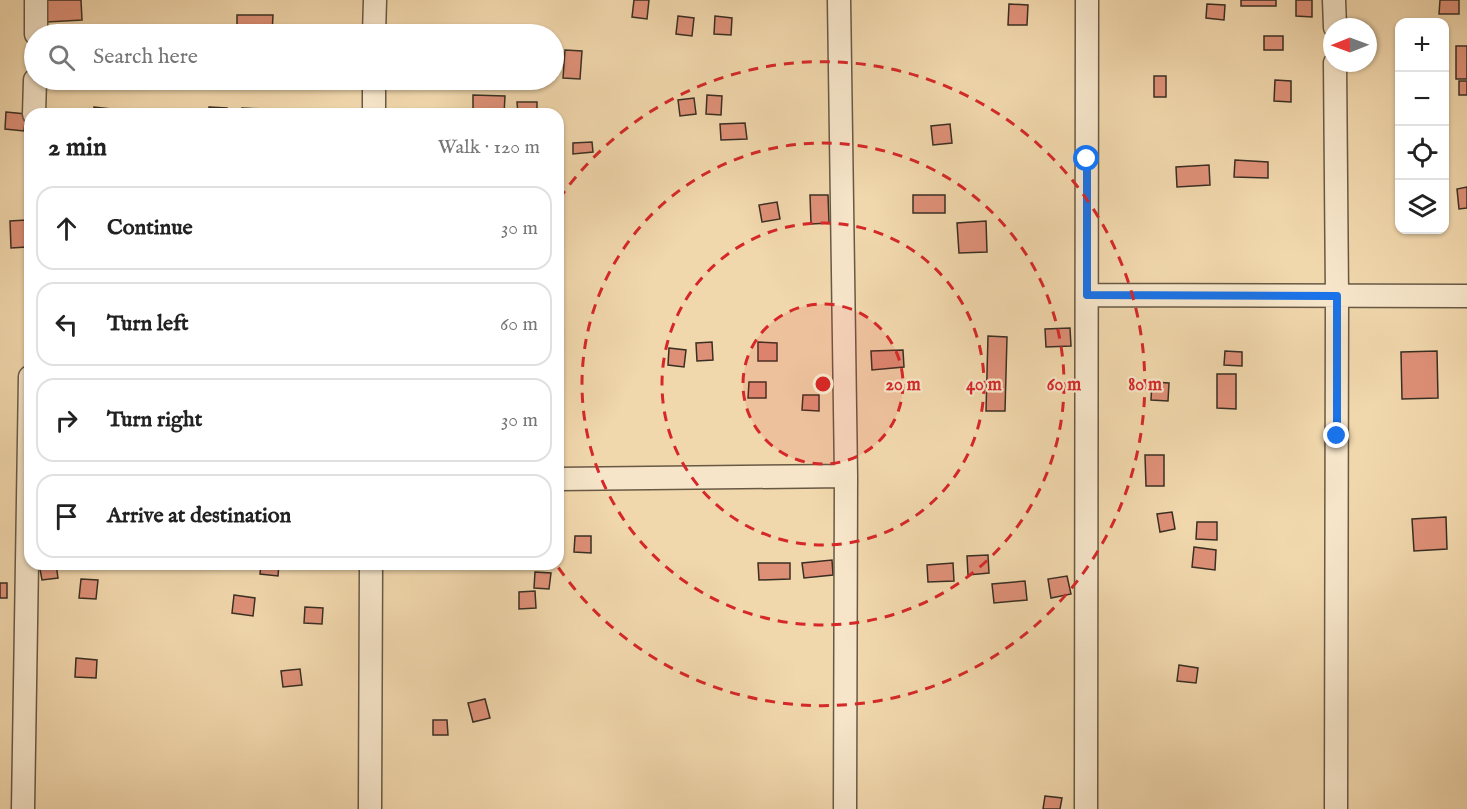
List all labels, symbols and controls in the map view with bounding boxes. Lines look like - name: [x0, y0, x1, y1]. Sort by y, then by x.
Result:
- north arrow: [1323, 18, 1377, 72]
- map controls: [1395, 18, 1449, 234]
- button: +: [1395, 18, 1449, 72]
- search box: [24, 24, 564, 90]
- icon: search: [45, 41, 78, 74]
- text: Search here: [93, 43, 198, 71]
- button: −: [1395, 72, 1449, 126]
- button: locate: [1395, 126, 1449, 180]
- text: 2 min: [48, 131, 107, 164]
- text: Walk · 120 m: [438, 135, 540, 160]
- route start: [1073, 145, 1099, 171]
- button: layers: [1395, 180, 1449, 234]
- icon: ahead: [50, 212, 83, 245]
- text: Continue: [107, 214, 193, 242]
- text: 30 m: [501, 216, 538, 241]
- icon: left: [50, 308, 83, 341]
- text: Turn left: [107, 310, 189, 338]
- text: 60 m: [500, 312, 538, 337]
- centre of rings: [813, 374, 833, 394]
- text: 20 m: [885, 374, 921, 397]
- text: 40 m: [966, 374, 1002, 397]
- text: 60 m: [1047, 374, 1081, 397]
- text: 80 m: [1128, 374, 1162, 397]
- icon: right: [50, 404, 83, 437]
- text: Turn right: [107, 406, 202, 434]
- text: 30 m: [501, 408, 538, 433]
- route end: [1323, 422, 1349, 448]
- icon: arrive: [50, 500, 83, 533]
- text: Arrive at destination: [107, 502, 291, 530]

